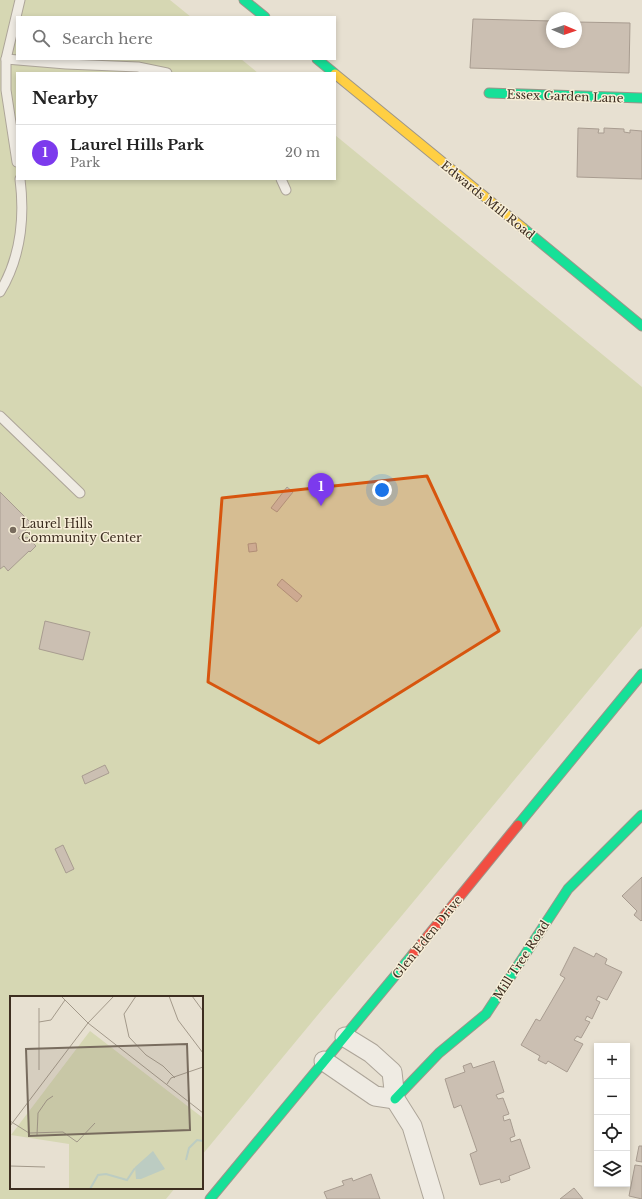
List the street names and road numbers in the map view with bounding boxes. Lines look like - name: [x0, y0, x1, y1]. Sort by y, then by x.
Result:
- street label: Essex Garden Lane: [506, 86, 624, 106]
- street label: Edwards Mill Road: [438, 158, 538, 242]
- street label: Glen Eden Drive: [389, 892, 465, 982]
- street label: Mill Tree Road: [490, 918, 552, 1002]

